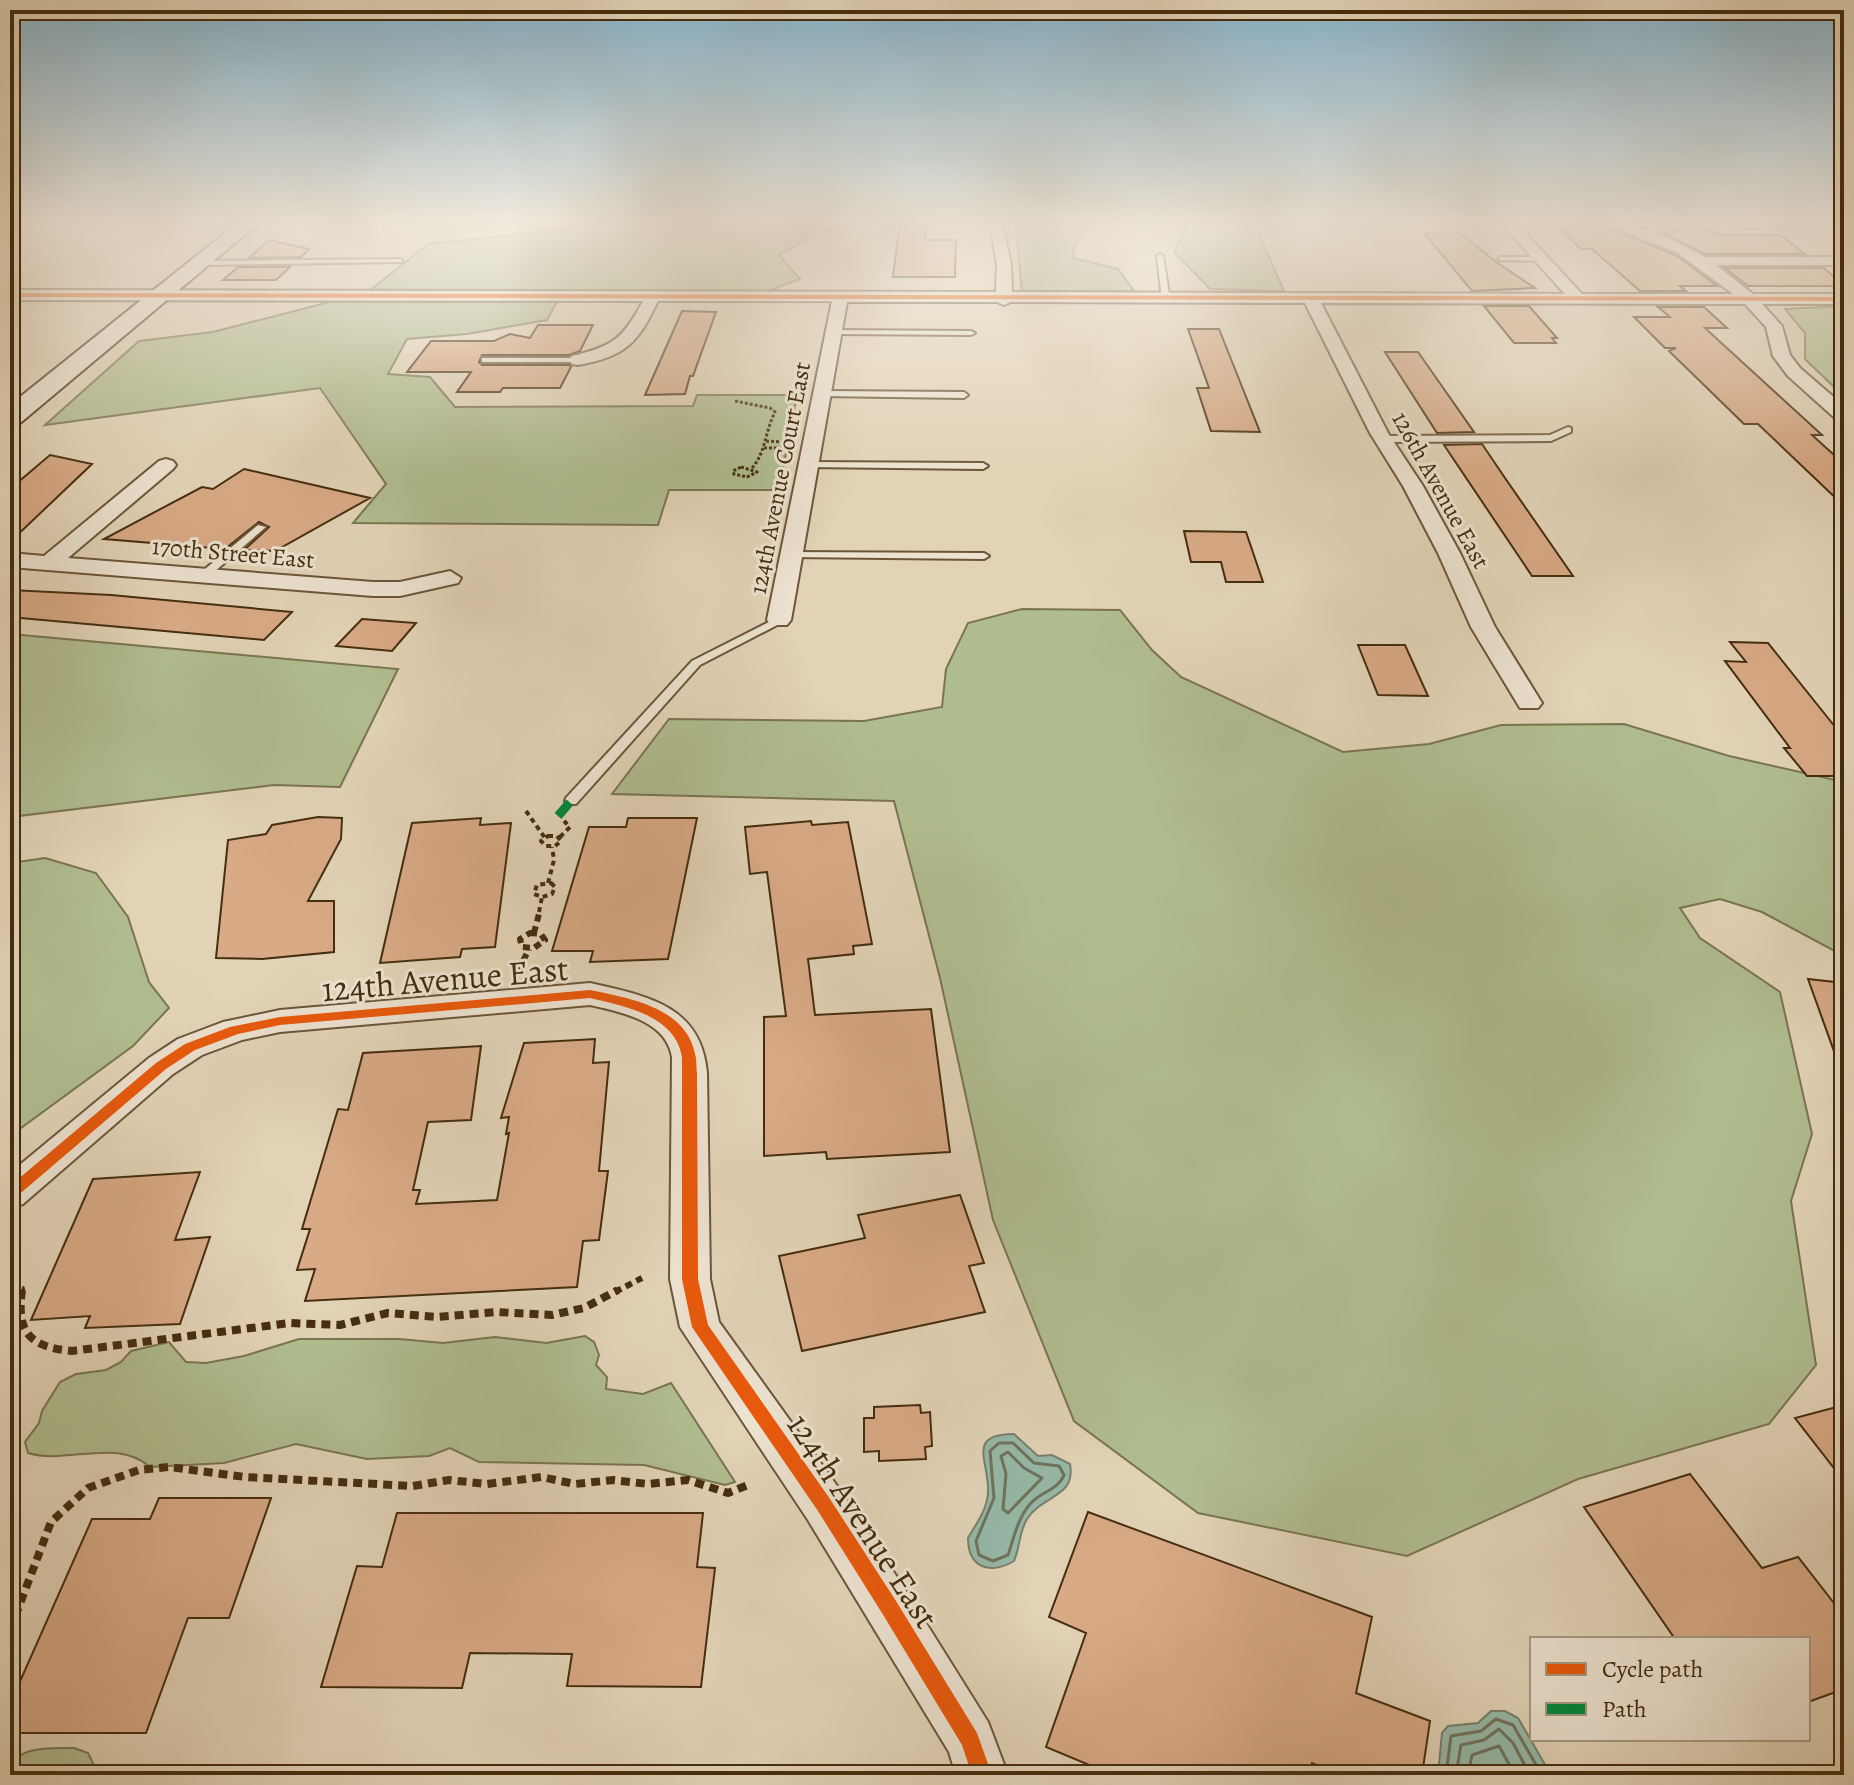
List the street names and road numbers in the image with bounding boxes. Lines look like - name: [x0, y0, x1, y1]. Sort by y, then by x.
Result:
- street label: 124th Avenue Court East: [742, 359, 818, 597]
- street label: 126th Avenue East: [1385, 406, 1497, 574]
- street label: 170th Street East: [151, 530, 316, 576]
- street label: 124th Avenue East: [320, 945, 570, 1013]
- street label: 124th Avenue East: [776, 1404, 950, 1638]

